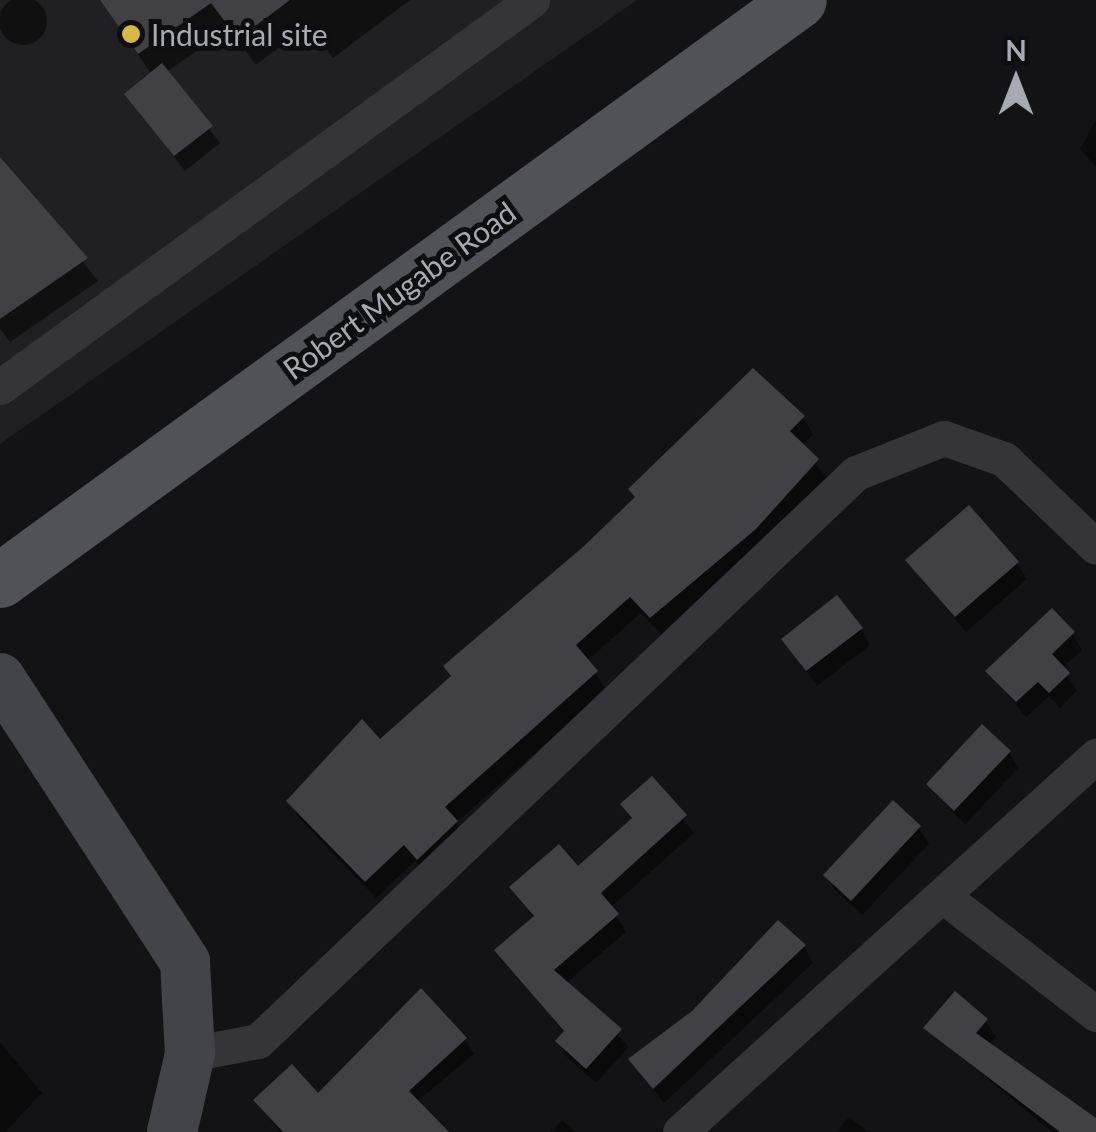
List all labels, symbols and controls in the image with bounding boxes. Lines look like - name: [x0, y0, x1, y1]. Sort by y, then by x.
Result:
- place label: Industrial site: [151, 16, 328, 52]
- marker: Industrial site: [120, 23, 142, 45]
- north arrow: [966, 30, 1066, 130]
- text: N: [1005, 33, 1027, 67]
- street label: Robert Mugabe Road: [276, 194, 522, 386]

